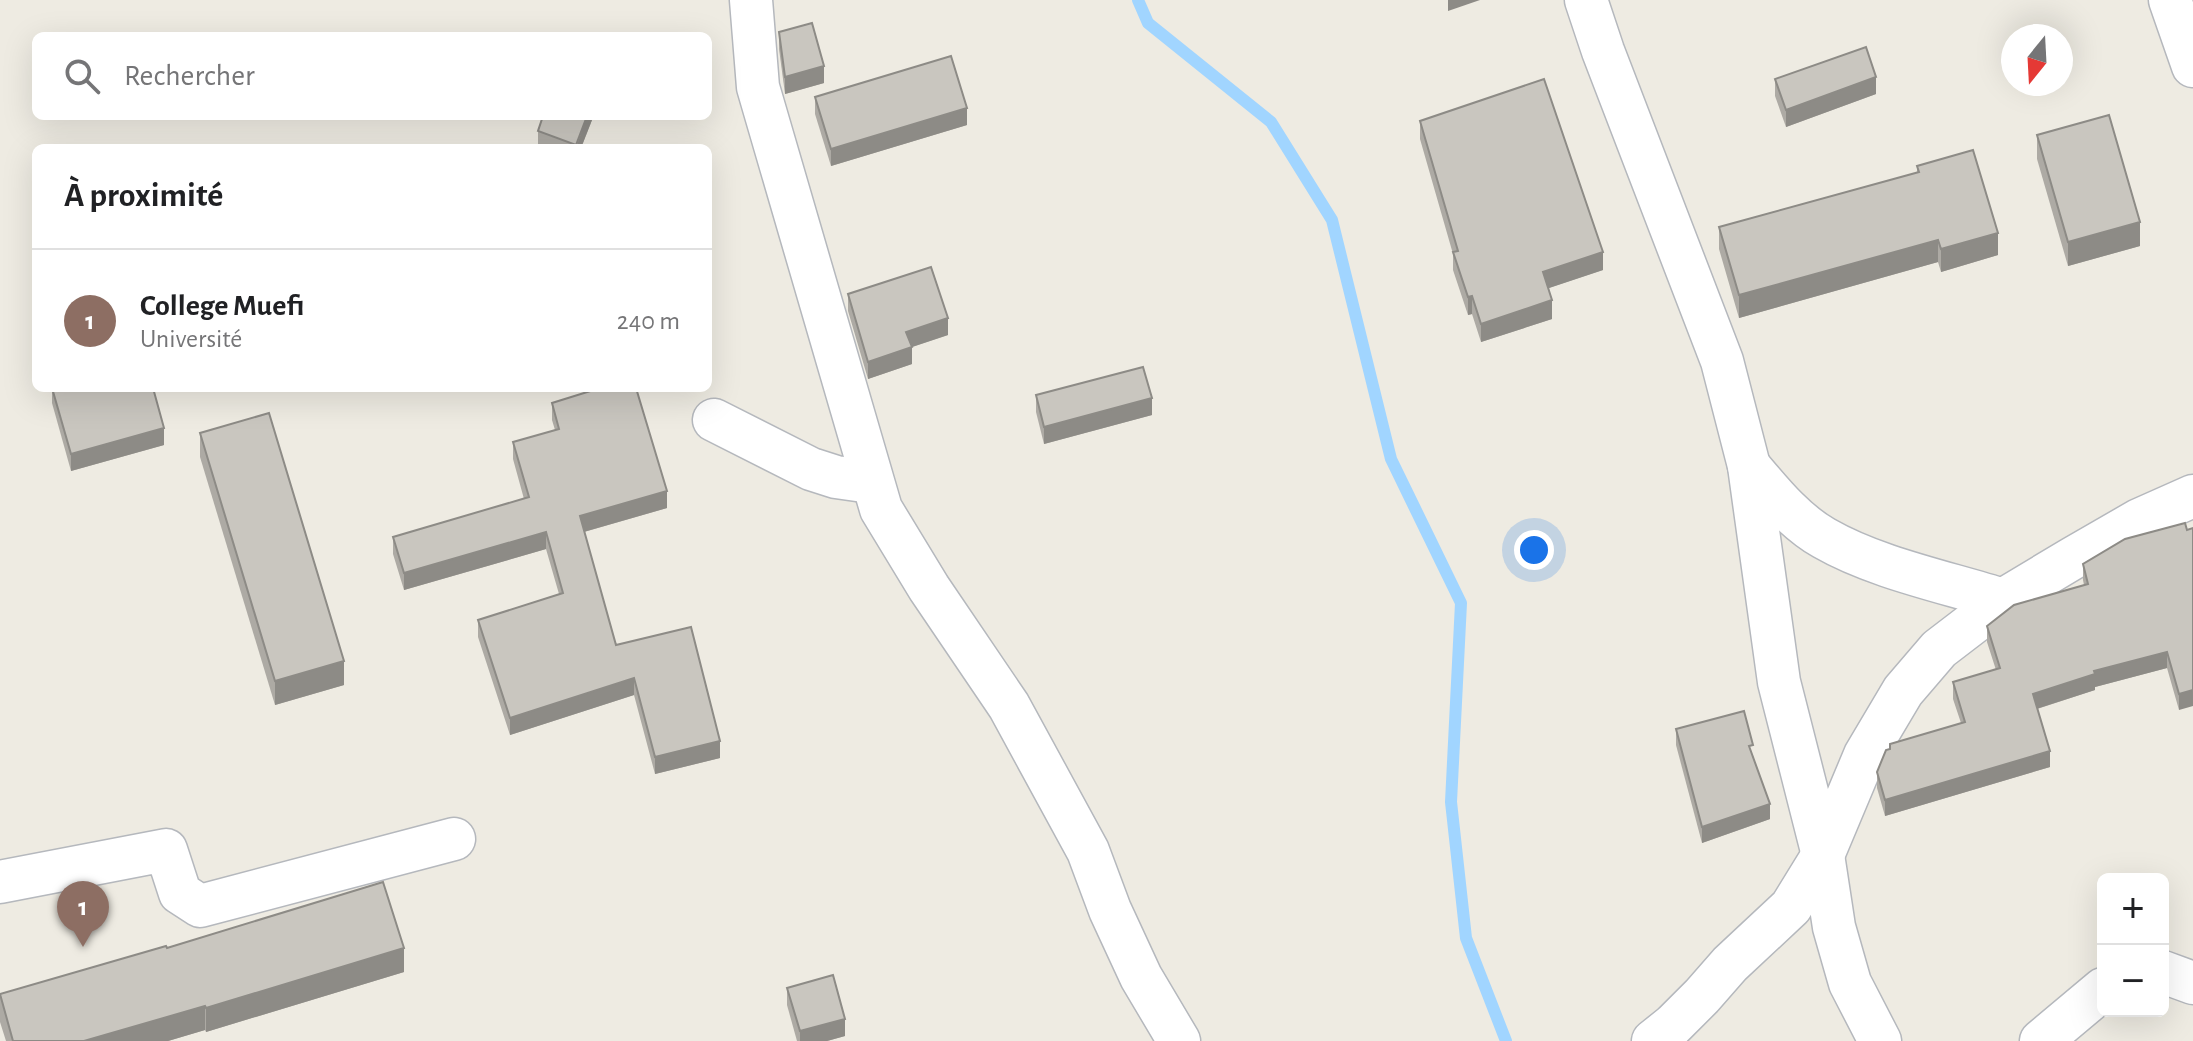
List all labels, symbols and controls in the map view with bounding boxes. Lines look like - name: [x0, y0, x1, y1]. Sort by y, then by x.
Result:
- north arrow: [2001, 24, 2073, 96]
- search box: [32, 32, 712, 120]
- icon: search: [60, 54, 104, 98]
- text: Rechercher: [124, 61, 255, 91]
- text: À proximité: [64, 179, 223, 213]
- text: College Muefi: [140, 291, 304, 321]
- text: 1: [85, 308, 95, 334]
- text: 240 m: [617, 308, 680, 334]
- text: Université: [140, 326, 242, 352]
- your location: [1514, 530, 1554, 570]
- map controls: [2097, 873, 2169, 1017]
- button: +: [2097, 873, 2169, 945]
- pin: 1: [57, 881, 109, 947]
- button: −: [2097, 945, 2169, 1017]

